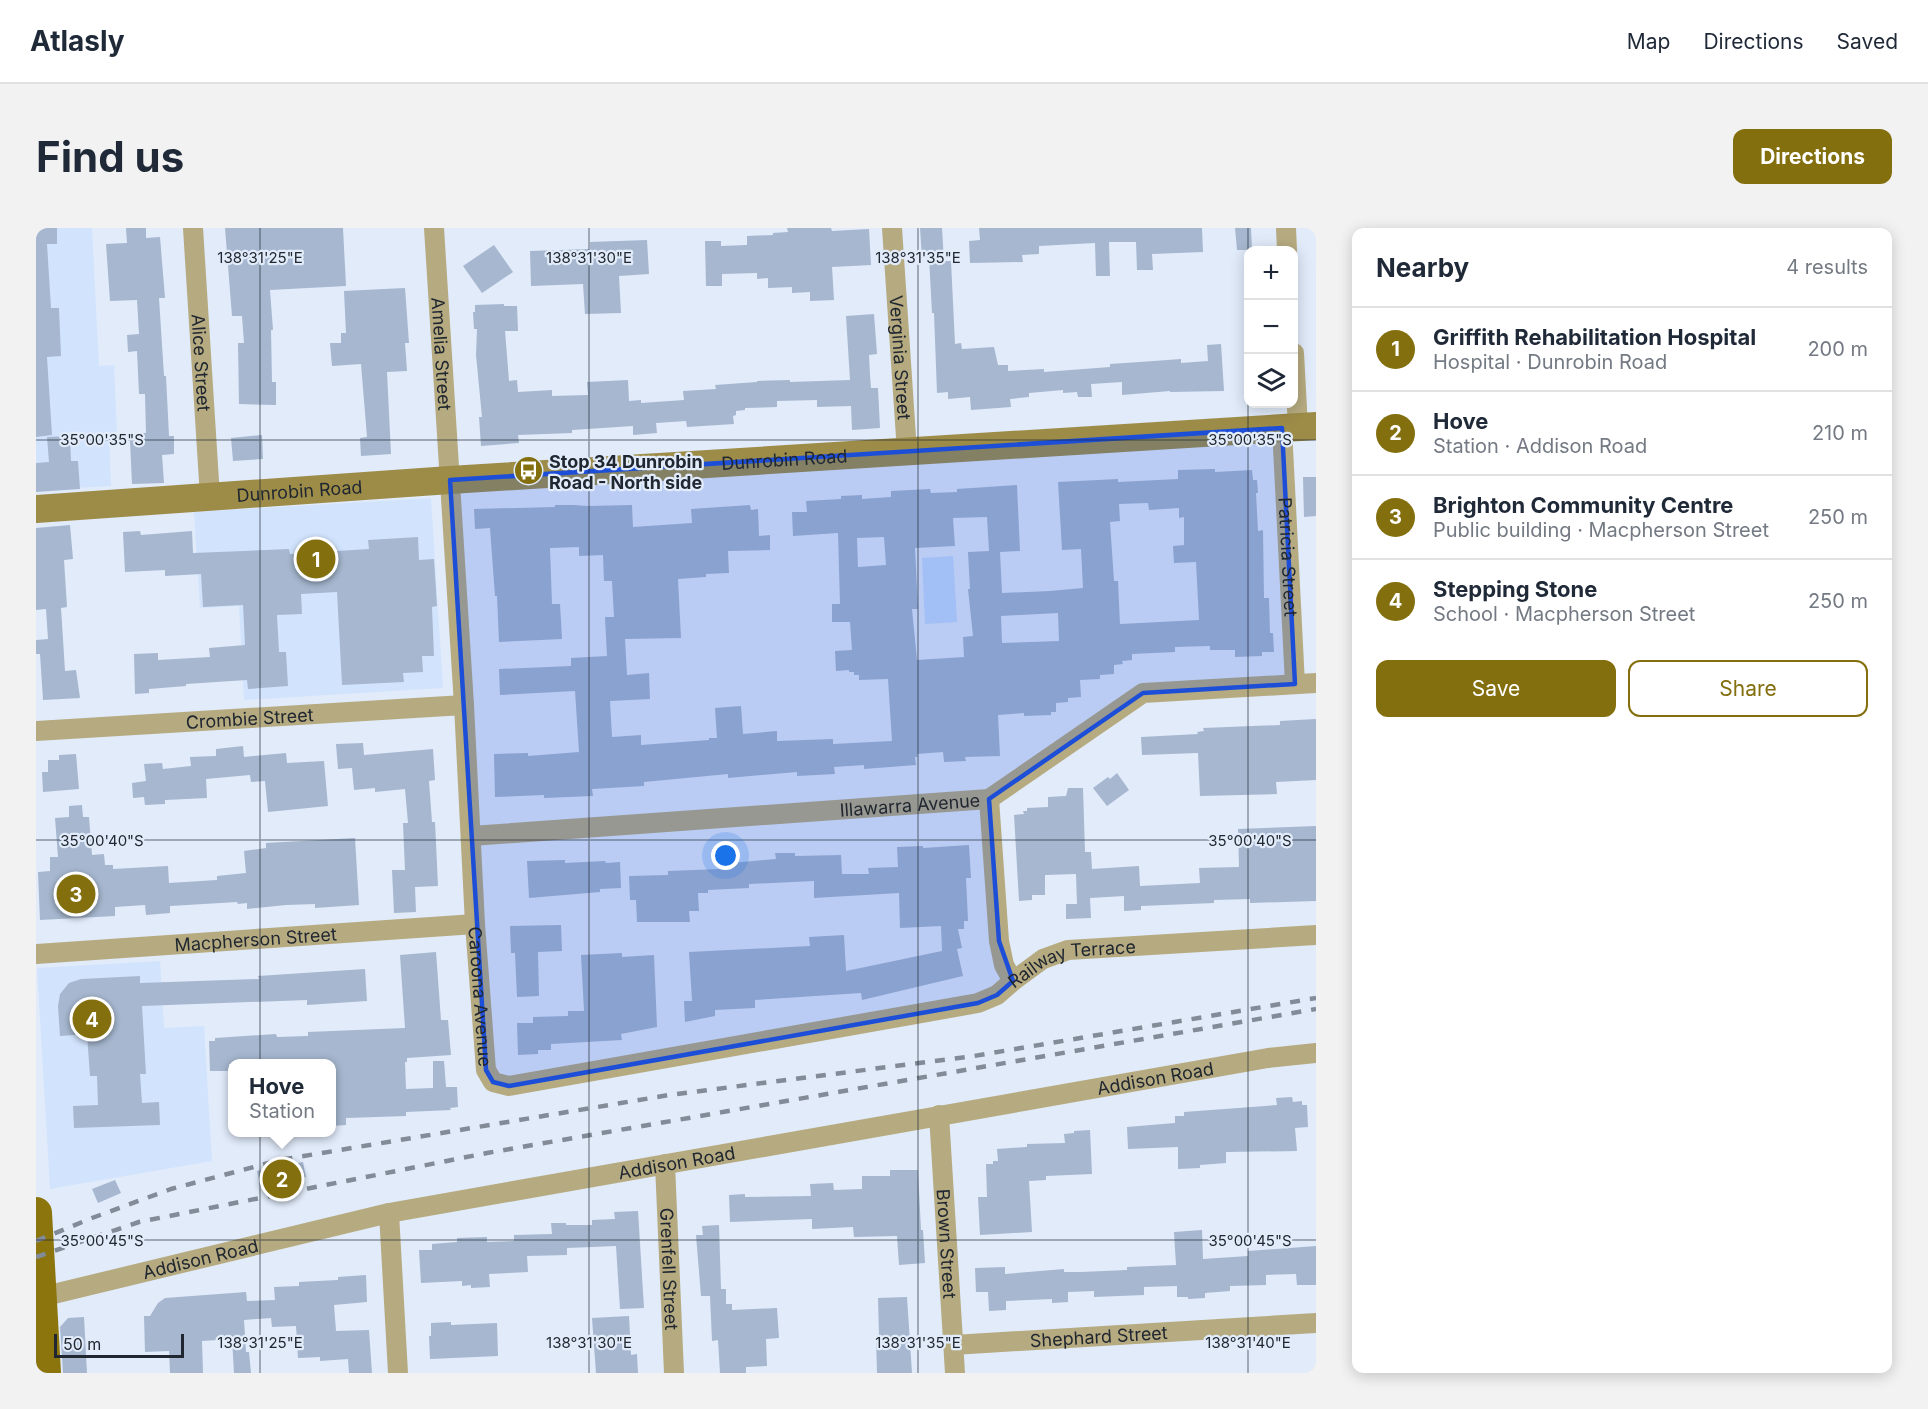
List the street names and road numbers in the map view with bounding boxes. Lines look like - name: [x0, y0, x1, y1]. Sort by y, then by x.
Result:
- street label: Verginia Street: [886, 295, 915, 421]
- street label: Amelia Street: [428, 296, 456, 411]
- street label: Alice Street: [188, 313, 215, 412]
- street label: Dunrobin Road: [721, 445, 848, 474]
- street label: Dunrobin Road: [236, 476, 363, 505]
- street label: Patricia Street: [1275, 497, 1302, 617]
- street label: Crombie Street: [185, 704, 314, 732]
- street label: Illawarra Avenue: [839, 789, 981, 820]
- street label: Macpherson Street: [174, 923, 337, 955]
- street label: Caroona Avenue: [465, 926, 496, 1067]
- street label: Railway Terrace: [1004, 935, 1136, 992]
- street label: Addison Road: [1095, 1057, 1215, 1099]
- street label: Addison Road: [616, 1142, 737, 1183]
- street label: Brown Street: [933, 1188, 961, 1299]
- street label: Grenfell Street: [656, 1207, 683, 1331]
- street label: Addison Road: [140, 1234, 260, 1283]
- street label: Shephard Street: [1029, 1322, 1168, 1351]

